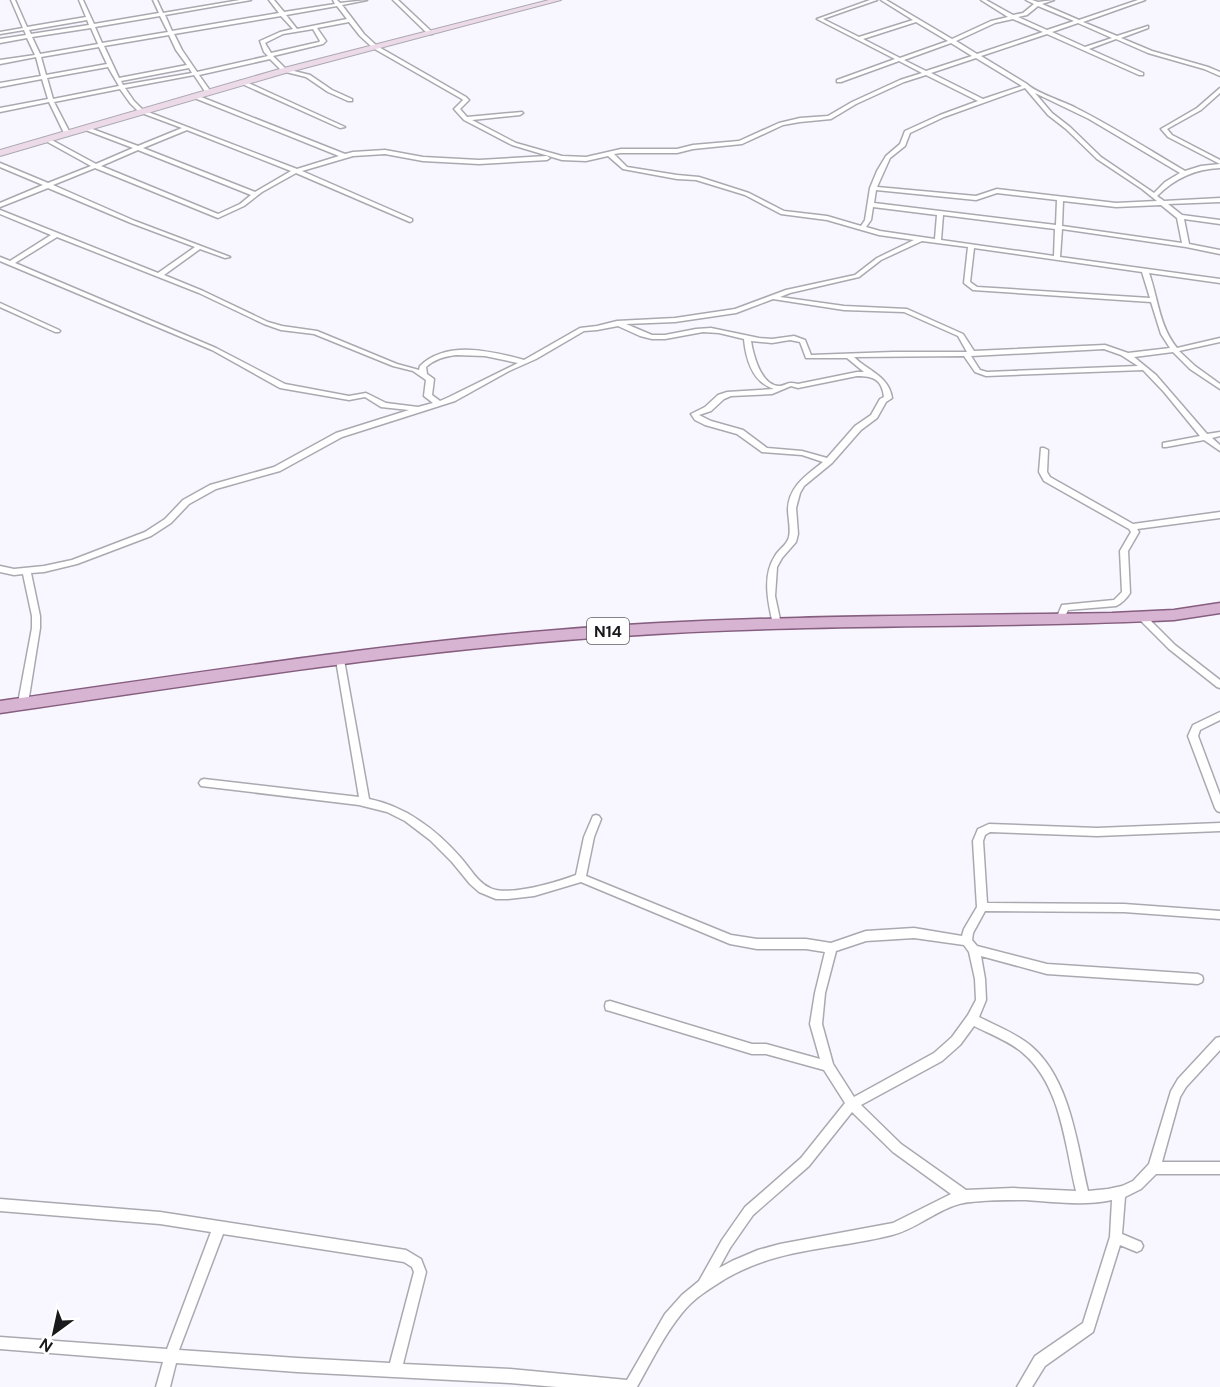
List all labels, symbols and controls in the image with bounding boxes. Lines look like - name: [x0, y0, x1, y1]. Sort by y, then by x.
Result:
- road number: N14: [587, 618, 629, 644]
- north arrow: [24, 1303, 84, 1363]
- text: N: [35, 1333, 57, 1357]

